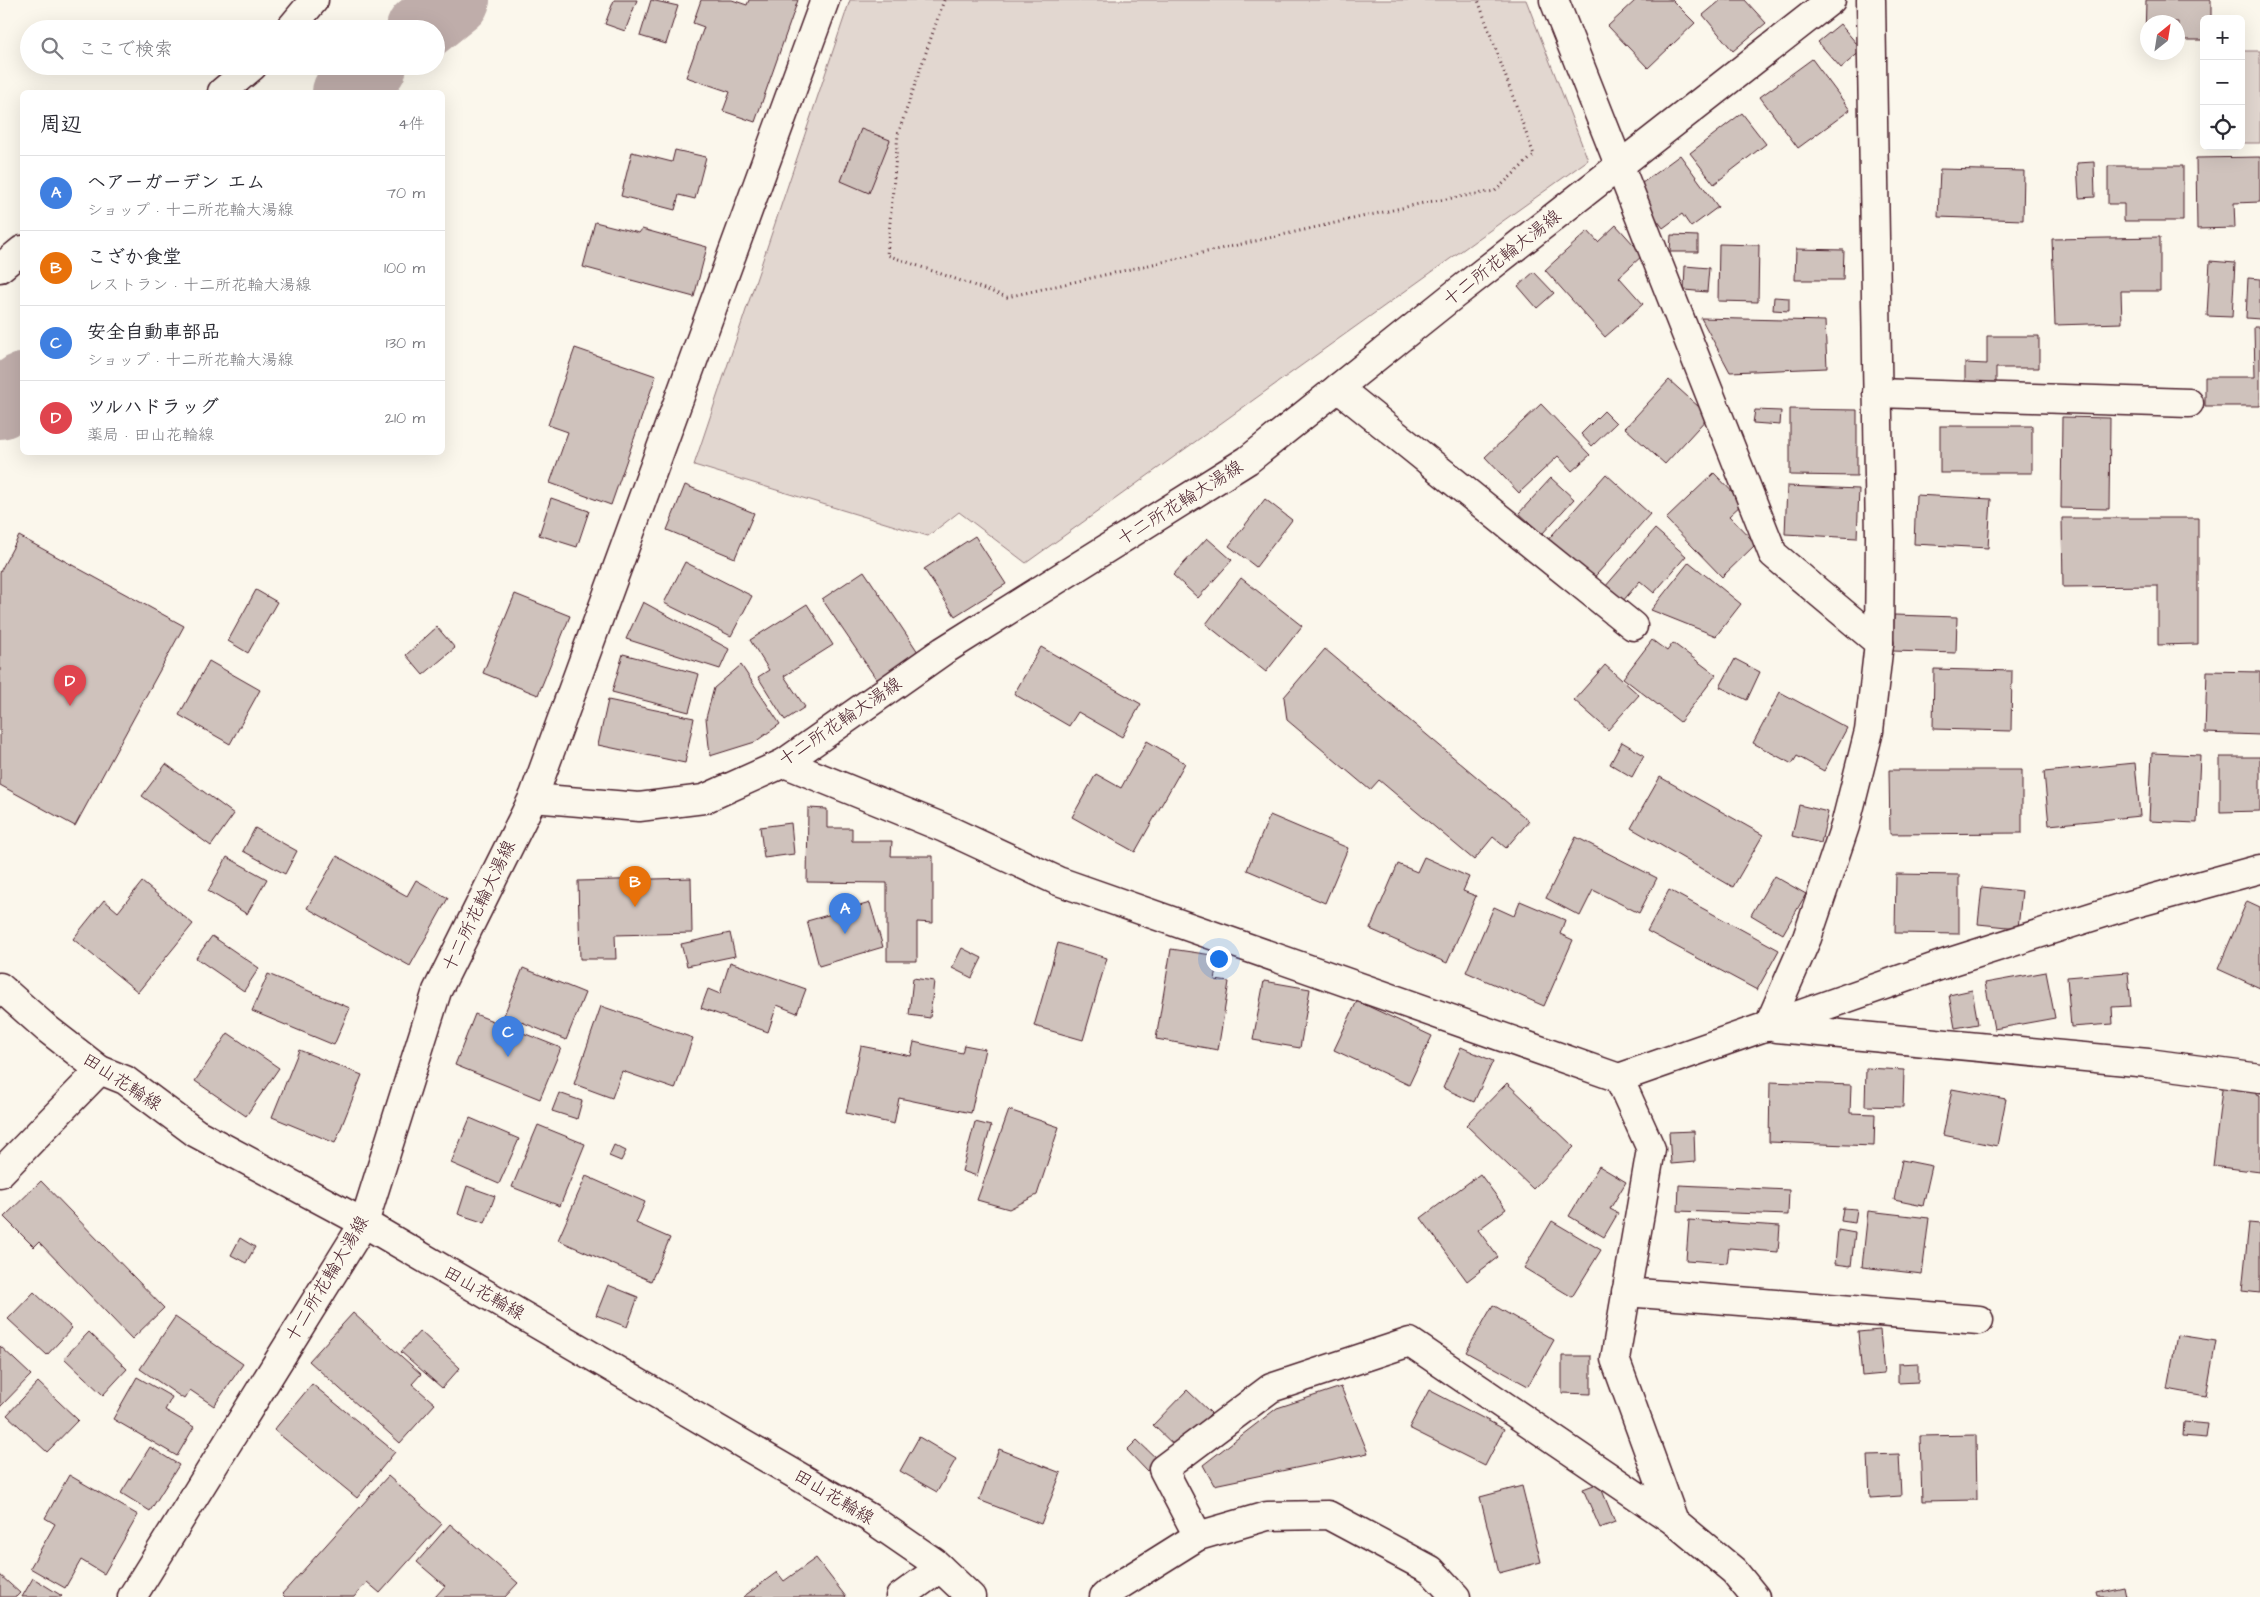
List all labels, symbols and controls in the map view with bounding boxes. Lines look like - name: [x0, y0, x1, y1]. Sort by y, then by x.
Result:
- north arrow: [2140, 15, 2185, 60]
- map controls: [2200, 15, 2245, 150]
- button: +: [2200, 15, 2245, 60]
- search box: [20, 20, 445, 75]
- icon: search: [38, 34, 66, 62]
- text: ここで検索: [78, 36, 173, 63]
- button: −: [2200, 60, 2245, 105]
- button: locate: [2200, 105, 2245, 150]
- text: 周辺: [40, 110, 82, 139]
- text: 4件: [398, 113, 425, 135]
- text: ヘアーガーデン エム: [87, 169, 265, 196]
- text: A: [51, 182, 61, 204]
- text: 70 m: [386, 182, 425, 204]
- text: ショップ · 十二所花輪大湯線: [87, 199, 293, 221]
- street label: 十二所花輪大湯線: [1438, 204, 1566, 312]
- text: こざか食堂: [87, 244, 182, 271]
- text: B: [50, 257, 62, 279]
- text: 100 m: [384, 257, 425, 279]
- text: レストラン · 十二所花輪大湯線: [87, 274, 311, 296]
- text: 安全自動車部品: [87, 319, 220, 346]
- text: C: [50, 332, 62, 354]
- text: 130 m: [386, 332, 425, 354]
- text: ショップ · 十二所花輪大湯線: [87, 349, 293, 371]
- text: ツルハドラッグ: [87, 394, 219, 421]
- text: D: [51, 407, 61, 429]
- text: 210 m: [385, 407, 425, 429]
- text: 薬局 · 田山花輪線: [87, 424, 214, 446]
- street label: 十二所花輪大湯線: [1112, 454, 1248, 552]
- pin: D: [54, 665, 86, 706]
- street label: 十二所花輪大湯線: [773, 671, 907, 773]
- street label: 十二所花輪大湯線: [436, 836, 522, 976]
- pin: B: [619, 866, 651, 907]
- pin: A: [829, 893, 861, 934]
- your location: [1206, 946, 1232, 972]
- pin: C: [492, 1016, 524, 1057]
- street label: 田山花輪線: [77, 1047, 167, 1117]
- street label: 十二所花輪大湯線: [279, 1211, 375, 1347]
- street label: 田山花輪線: [439, 1260, 529, 1326]
- street label: 田山花輪線: [789, 1463, 879, 1531]

